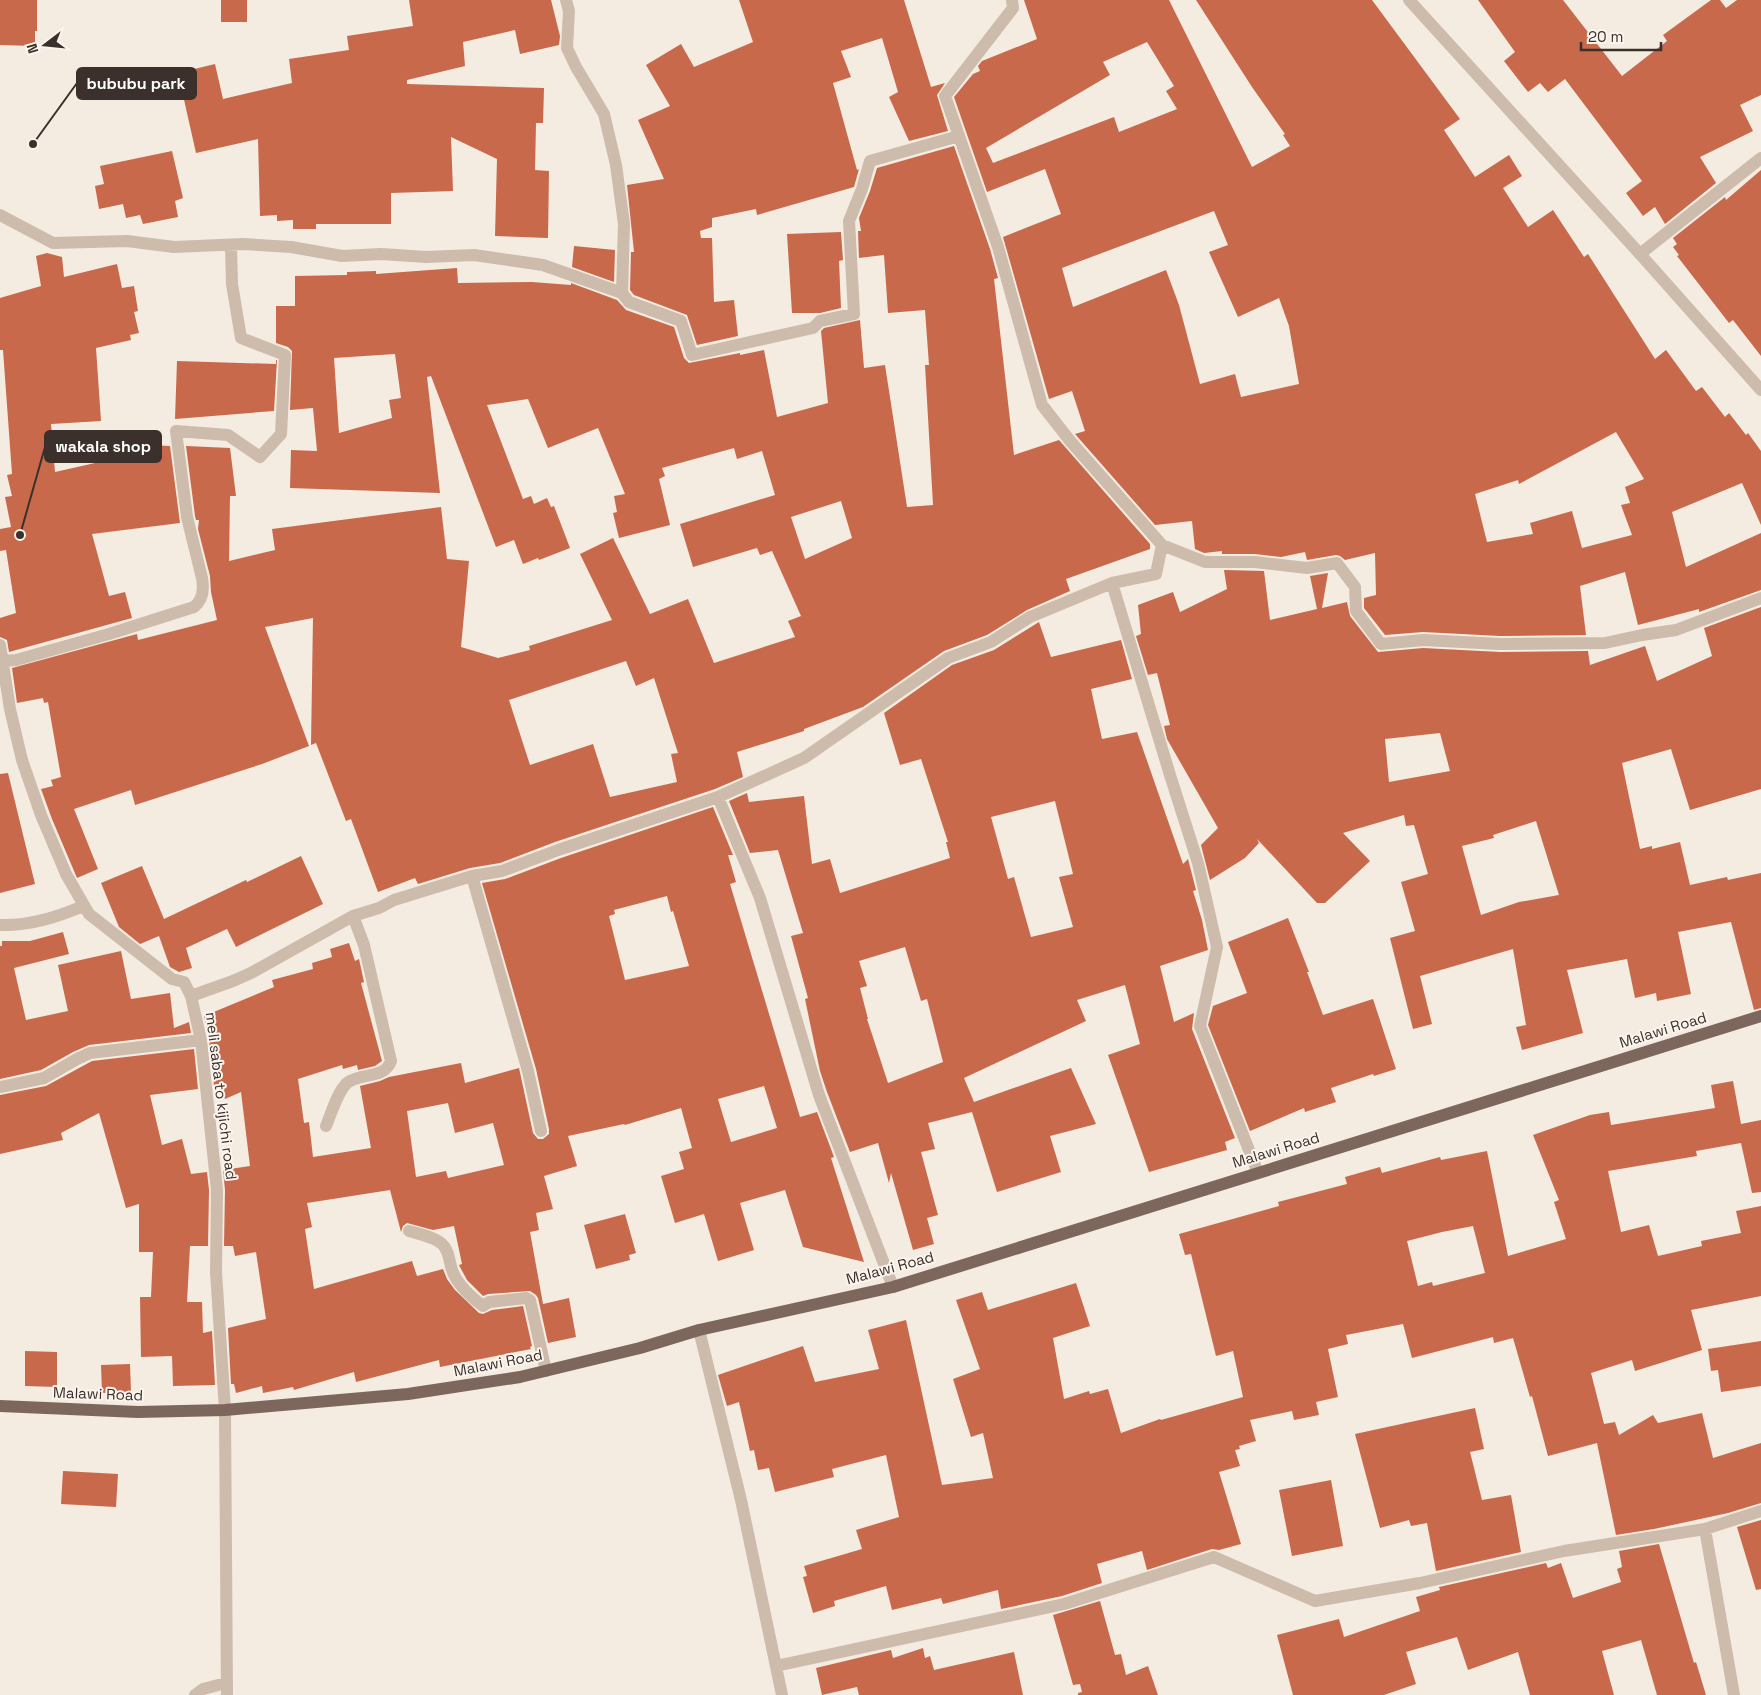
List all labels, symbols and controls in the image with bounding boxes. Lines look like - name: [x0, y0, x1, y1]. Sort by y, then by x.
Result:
- north arrow: [20, 20, 70, 70]
- scale bar: [1581, 20, 1661, 52]
- text: 20 m: [1588, 27, 1623, 46]
- text: N: [23, 42, 42, 56]
- callout: bububu park: [77, 68, 196, 99]
- text: bububu park: [86, 73, 186, 94]
- callout: wakala shop: [45, 431, 161, 462]
- text: wakala shop: [55, 436, 151, 457]
- street label: Malawi Road: [1617, 1007, 1709, 1052]
- street label: meli saba to kijichi road: [202, 1011, 241, 1181]
- street label: Malawi Road: [1230, 1127, 1322, 1172]
- street label: Malawi Road: [844, 1247, 936, 1288]
- street label: Malawi Road: [452, 1345, 544, 1380]
- street label: Malawi Road: [53, 1382, 143, 1405]

